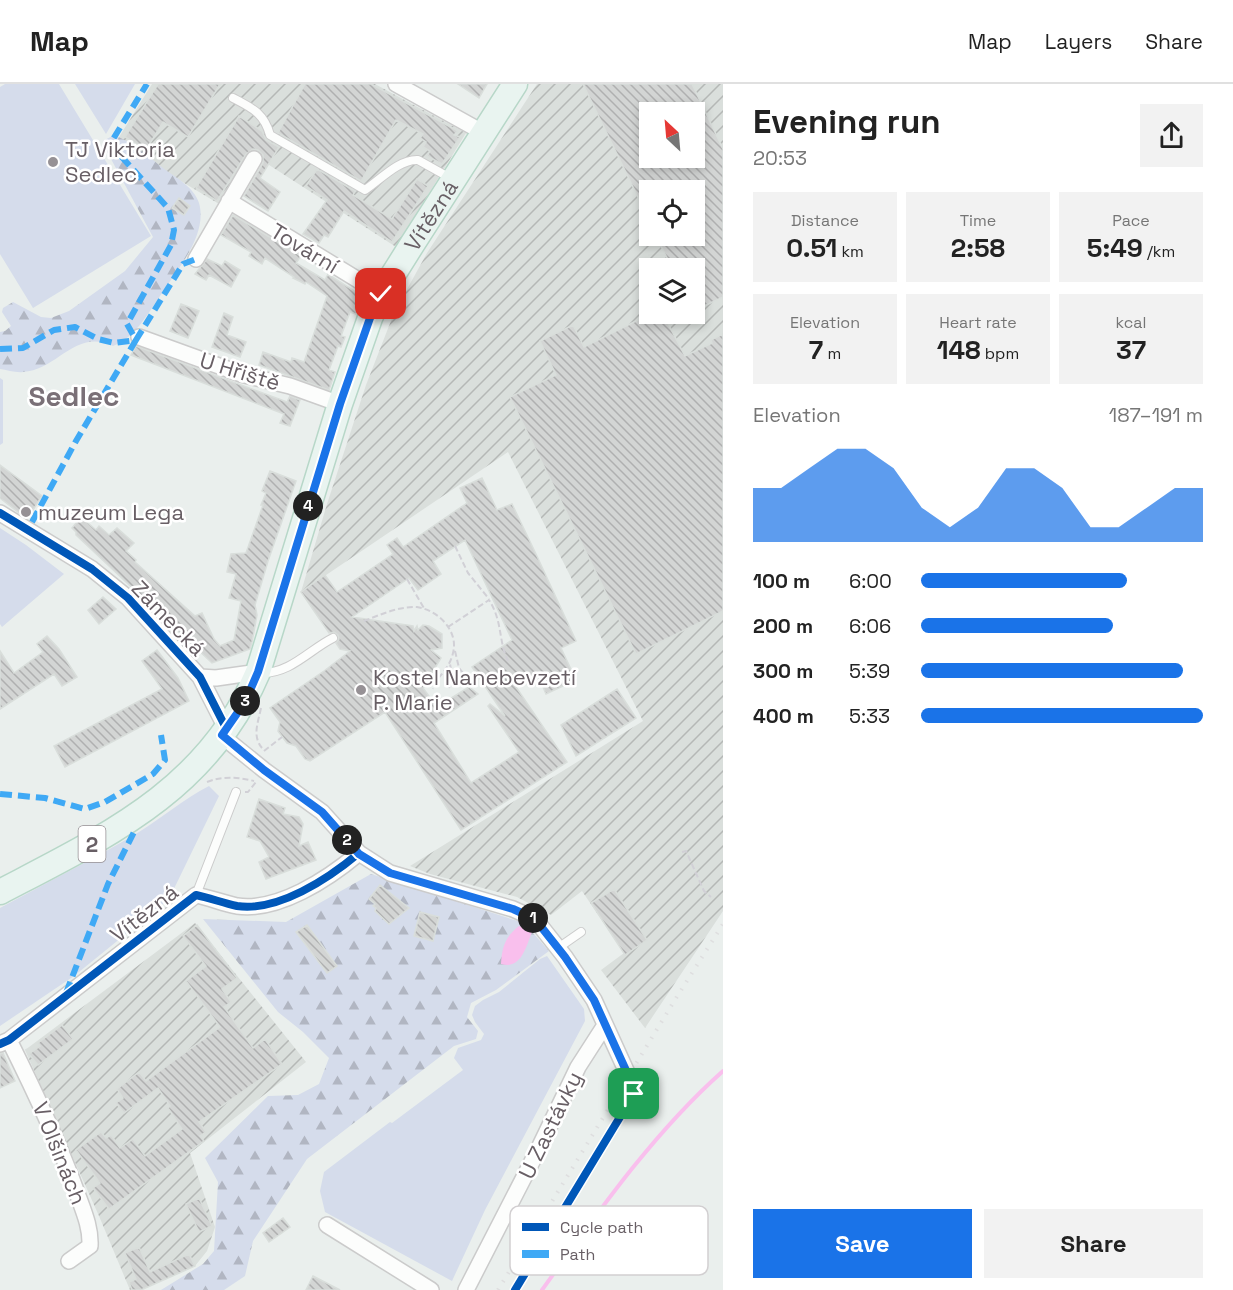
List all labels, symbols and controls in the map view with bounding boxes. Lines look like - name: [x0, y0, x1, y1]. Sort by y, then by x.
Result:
- text: Map: [30, 23, 89, 59]
- text: Map: [968, 28, 1012, 55]
- text: Layers: [1045, 28, 1112, 55]
- text: Share: [1145, 28, 1203, 55]
- text: Evening run: [753, 101, 941, 143]
- north arrow: [639, 102, 705, 168]
- map controls: [639, 102, 705, 324]
- button: share: [1140, 104, 1203, 167]
- place label: TJ Viktoria Sedlec: [65, 135, 175, 188]
- text: 20:53: [753, 145, 807, 171]
- marker: TJ Viktoria Sedlec: [46, 155, 60, 169]
- street label: Vítězná: [398, 174, 464, 256]
- button: locate: [639, 180, 705, 246]
- text: Distance: [791, 210, 859, 231]
- text: Time: [960, 210, 996, 231]
- text: Pace: [1112, 210, 1150, 231]
- street label: Tovární: [266, 217, 345, 280]
- text: 0.51: [786, 231, 837, 265]
- text: 2:58: [951, 231, 1005, 265]
- text: 5:49: [1087, 231, 1143, 265]
- text: km: [837, 241, 864, 262]
- text: /km: [1143, 241, 1175, 262]
- button: layers: [639, 258, 705, 324]
- pin: [355, 268, 406, 319]
- icon: check: [364, 277, 397, 310]
- text: Elevation: [790, 312, 860, 333]
- text: Heart rate: [939, 312, 1017, 333]
- text: kcal: [1116, 312, 1146, 333]
- text: 7: [809, 333, 823, 367]
- text: 148: [937, 333, 981, 367]
- text: 37: [1116, 333, 1146, 367]
- text: m: [823, 343, 841, 364]
- text: bpm: [981, 343, 1019, 364]
- street label: U Hřiště: [196, 346, 284, 396]
- district label: Sedlec: [28, 378, 120, 414]
- text: Elevation: [753, 402, 841, 428]
- text: 187–191 m: [1109, 402, 1203, 428]
- pin: 4: [293, 491, 323, 521]
- text: 4: [303, 495, 313, 516]
- place label: muzeum Lega: [38, 498, 184, 526]
- marker: muzeum Lega: [19, 505, 33, 519]
- text: 100 m: [753, 568, 810, 594]
- text: 6:00: [849, 568, 892, 594]
- street label: Zámecká: [126, 574, 212, 662]
- text: 200 m: [753, 613, 813, 639]
- text: 6:06: [849, 613, 891, 639]
- text: 300 m: [753, 658, 813, 684]
- text: 5:39: [849, 658, 890, 684]
- place label: Kostel Nanebevzetí P. Marie: [373, 663, 577, 716]
- marker: Kostel Nanebevzetí P. Marie: [354, 683, 368, 697]
- pin: 3: [230, 686, 260, 716]
- text: 3: [240, 690, 250, 711]
- text: 400 m: [753, 703, 814, 729]
- text: 5:33: [849, 703, 890, 729]
- pin: 2: [332, 825, 362, 855]
- road number: 2: [78, 826, 106, 862]
- text: 2: [342, 829, 352, 850]
- street label: Vítězná: [104, 877, 184, 948]
- pin: 1: [518, 903, 548, 933]
- text: 1: [529, 907, 537, 928]
- street label: U Zastávky: [512, 1067, 588, 1183]
- pin: [608, 1068, 659, 1119]
- icon: arrive: [617, 1077, 650, 1110]
- street label: V Olšinách: [27, 1097, 93, 1209]
- legend: [510, 1206, 708, 1275]
- button: Save: [753, 1209, 972, 1278]
- button: Share: [984, 1209, 1203, 1278]
- text: Cycle path: [560, 1217, 643, 1238]
- text: Path: [560, 1244, 595, 1265]

